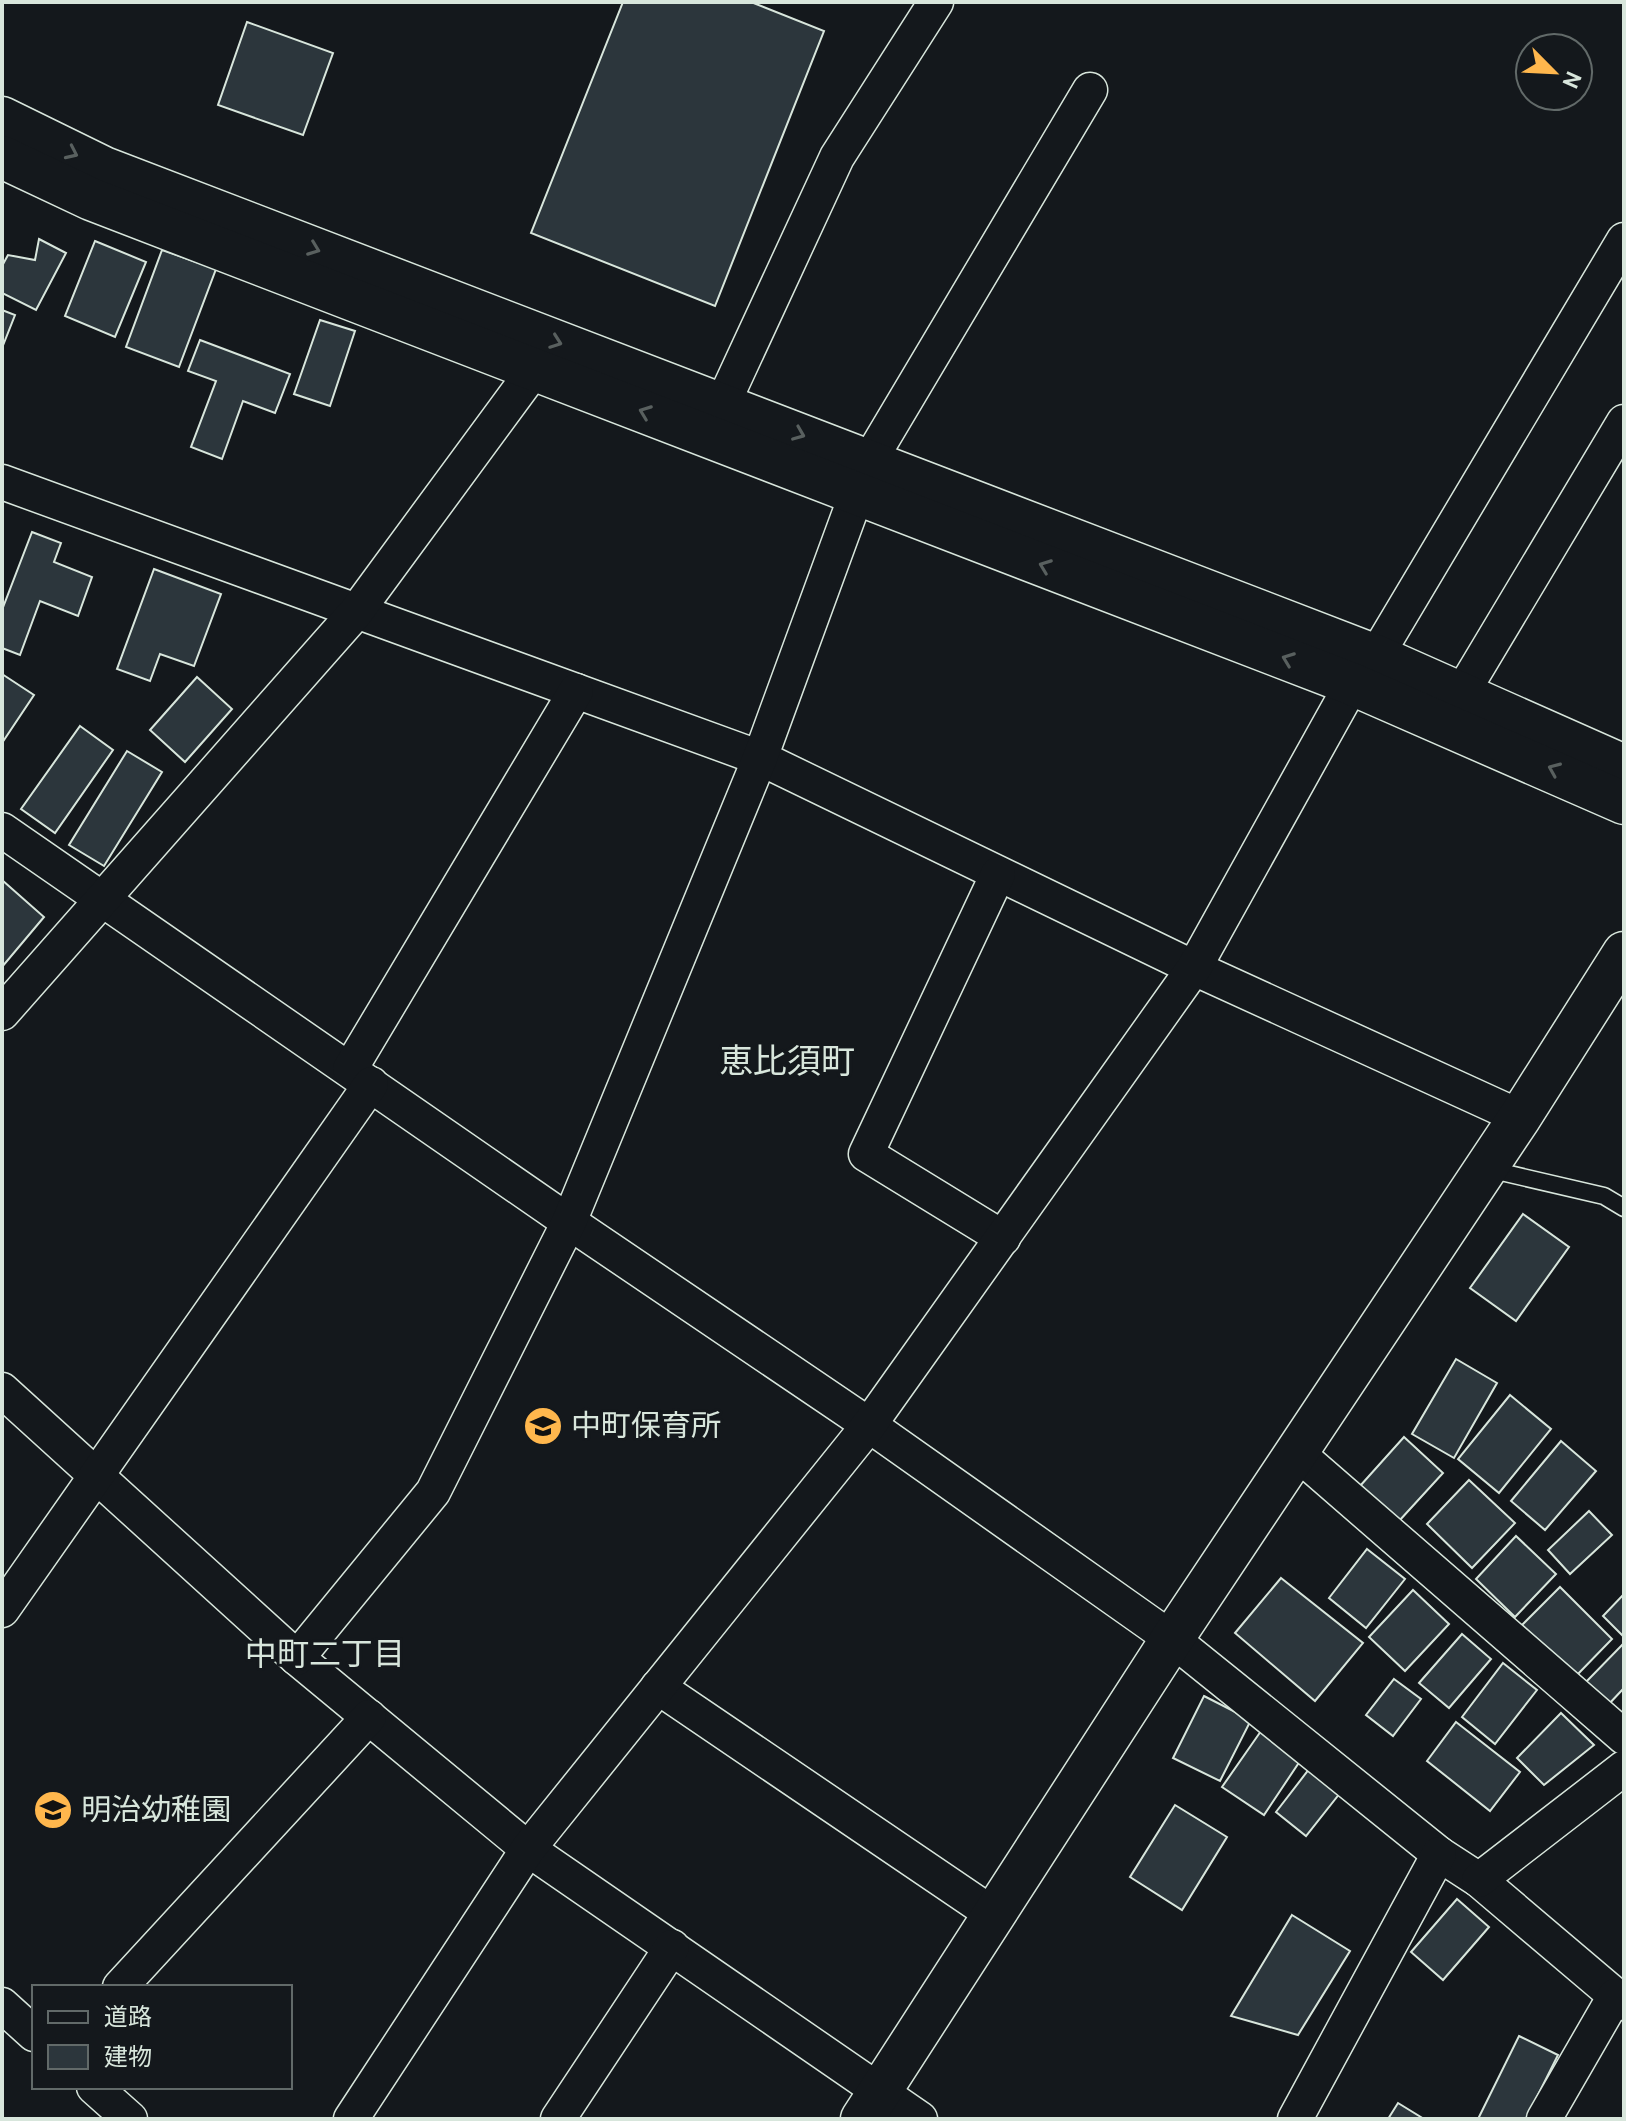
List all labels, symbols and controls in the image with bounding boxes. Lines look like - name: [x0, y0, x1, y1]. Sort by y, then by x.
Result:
- north arrow: [1514, 32, 1594, 112]
- text: N: [1556, 67, 1587, 93]
- one-way arrow: [64, 143, 78, 159]
- one-way arrow: [306, 239, 320, 256]
- one-way arrow: [548, 332, 562, 349]
- one-way arrow: [639, 405, 653, 422]
- one-way arrow: [791, 425, 805, 441]
- one-way arrow: [1039, 559, 1053, 576]
- one-way arrow: [1281, 652, 1295, 669]
- one-way arrow: [1547, 763, 1562, 779]
- district label: 恵比須町: [719, 1040, 855, 1082]
- school or university icon: 中町保育所: [522, 1405, 564, 1447]
- place label: 中町保育所: [571, 1407, 721, 1444]
- district label: 中町二丁目: [245, 1634, 405, 1673]
- school or university icon: 明治幼稚園: [32, 1789, 74, 1831]
- place label: 明治幼稚園: [81, 1791, 231, 1828]
- legend: [32, 1985, 292, 2089]
- text: 道路: [104, 2002, 152, 2031]
- text: 建物: [104, 2042, 152, 2071]

